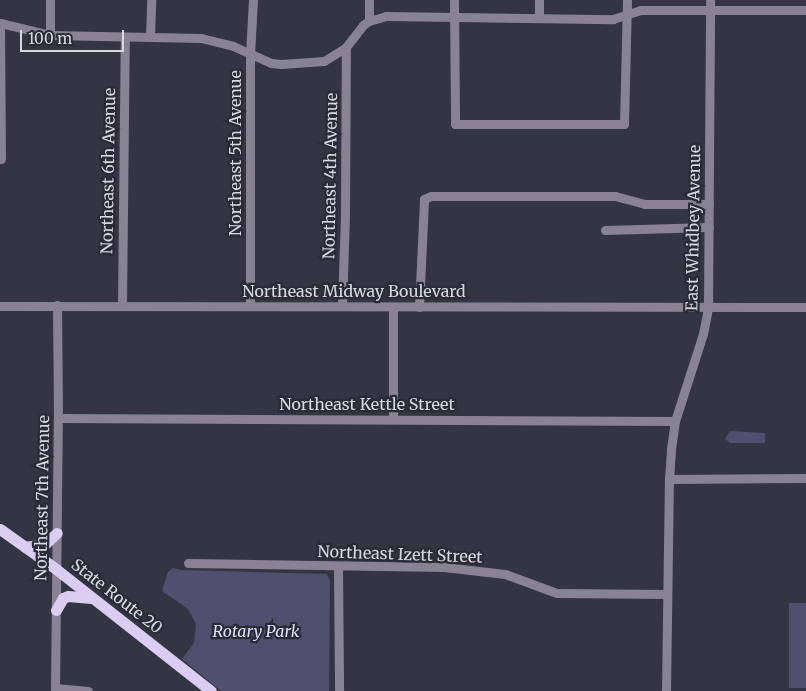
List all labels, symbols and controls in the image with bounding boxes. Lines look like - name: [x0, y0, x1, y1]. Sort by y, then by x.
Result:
- scale bar: [22, 20, 126, 52]
- text: 100 m: [28, 29, 72, 48]
- street label: Northeast 5th Avenue: [225, 70, 245, 236]
- street label: Northeast 6th Avenue: [97, 88, 119, 254]
- street label: Northeast 4th Avenue: [319, 93, 341, 259]
- street label: East Whidbey Avenue: [682, 145, 704, 311]
- street label: Northeast Midway Boulevard: [242, 281, 466, 301]
- street label: Northeast Kettle Street: [279, 394, 455, 414]
- street label: Northeast 7th Avenue: [31, 415, 53, 581]
- street label: Northeast Izett Street: [317, 542, 483, 566]
- street label: State Route 20: [68, 555, 166, 637]
- park label: Rotary Park: [213, 621, 299, 641]

